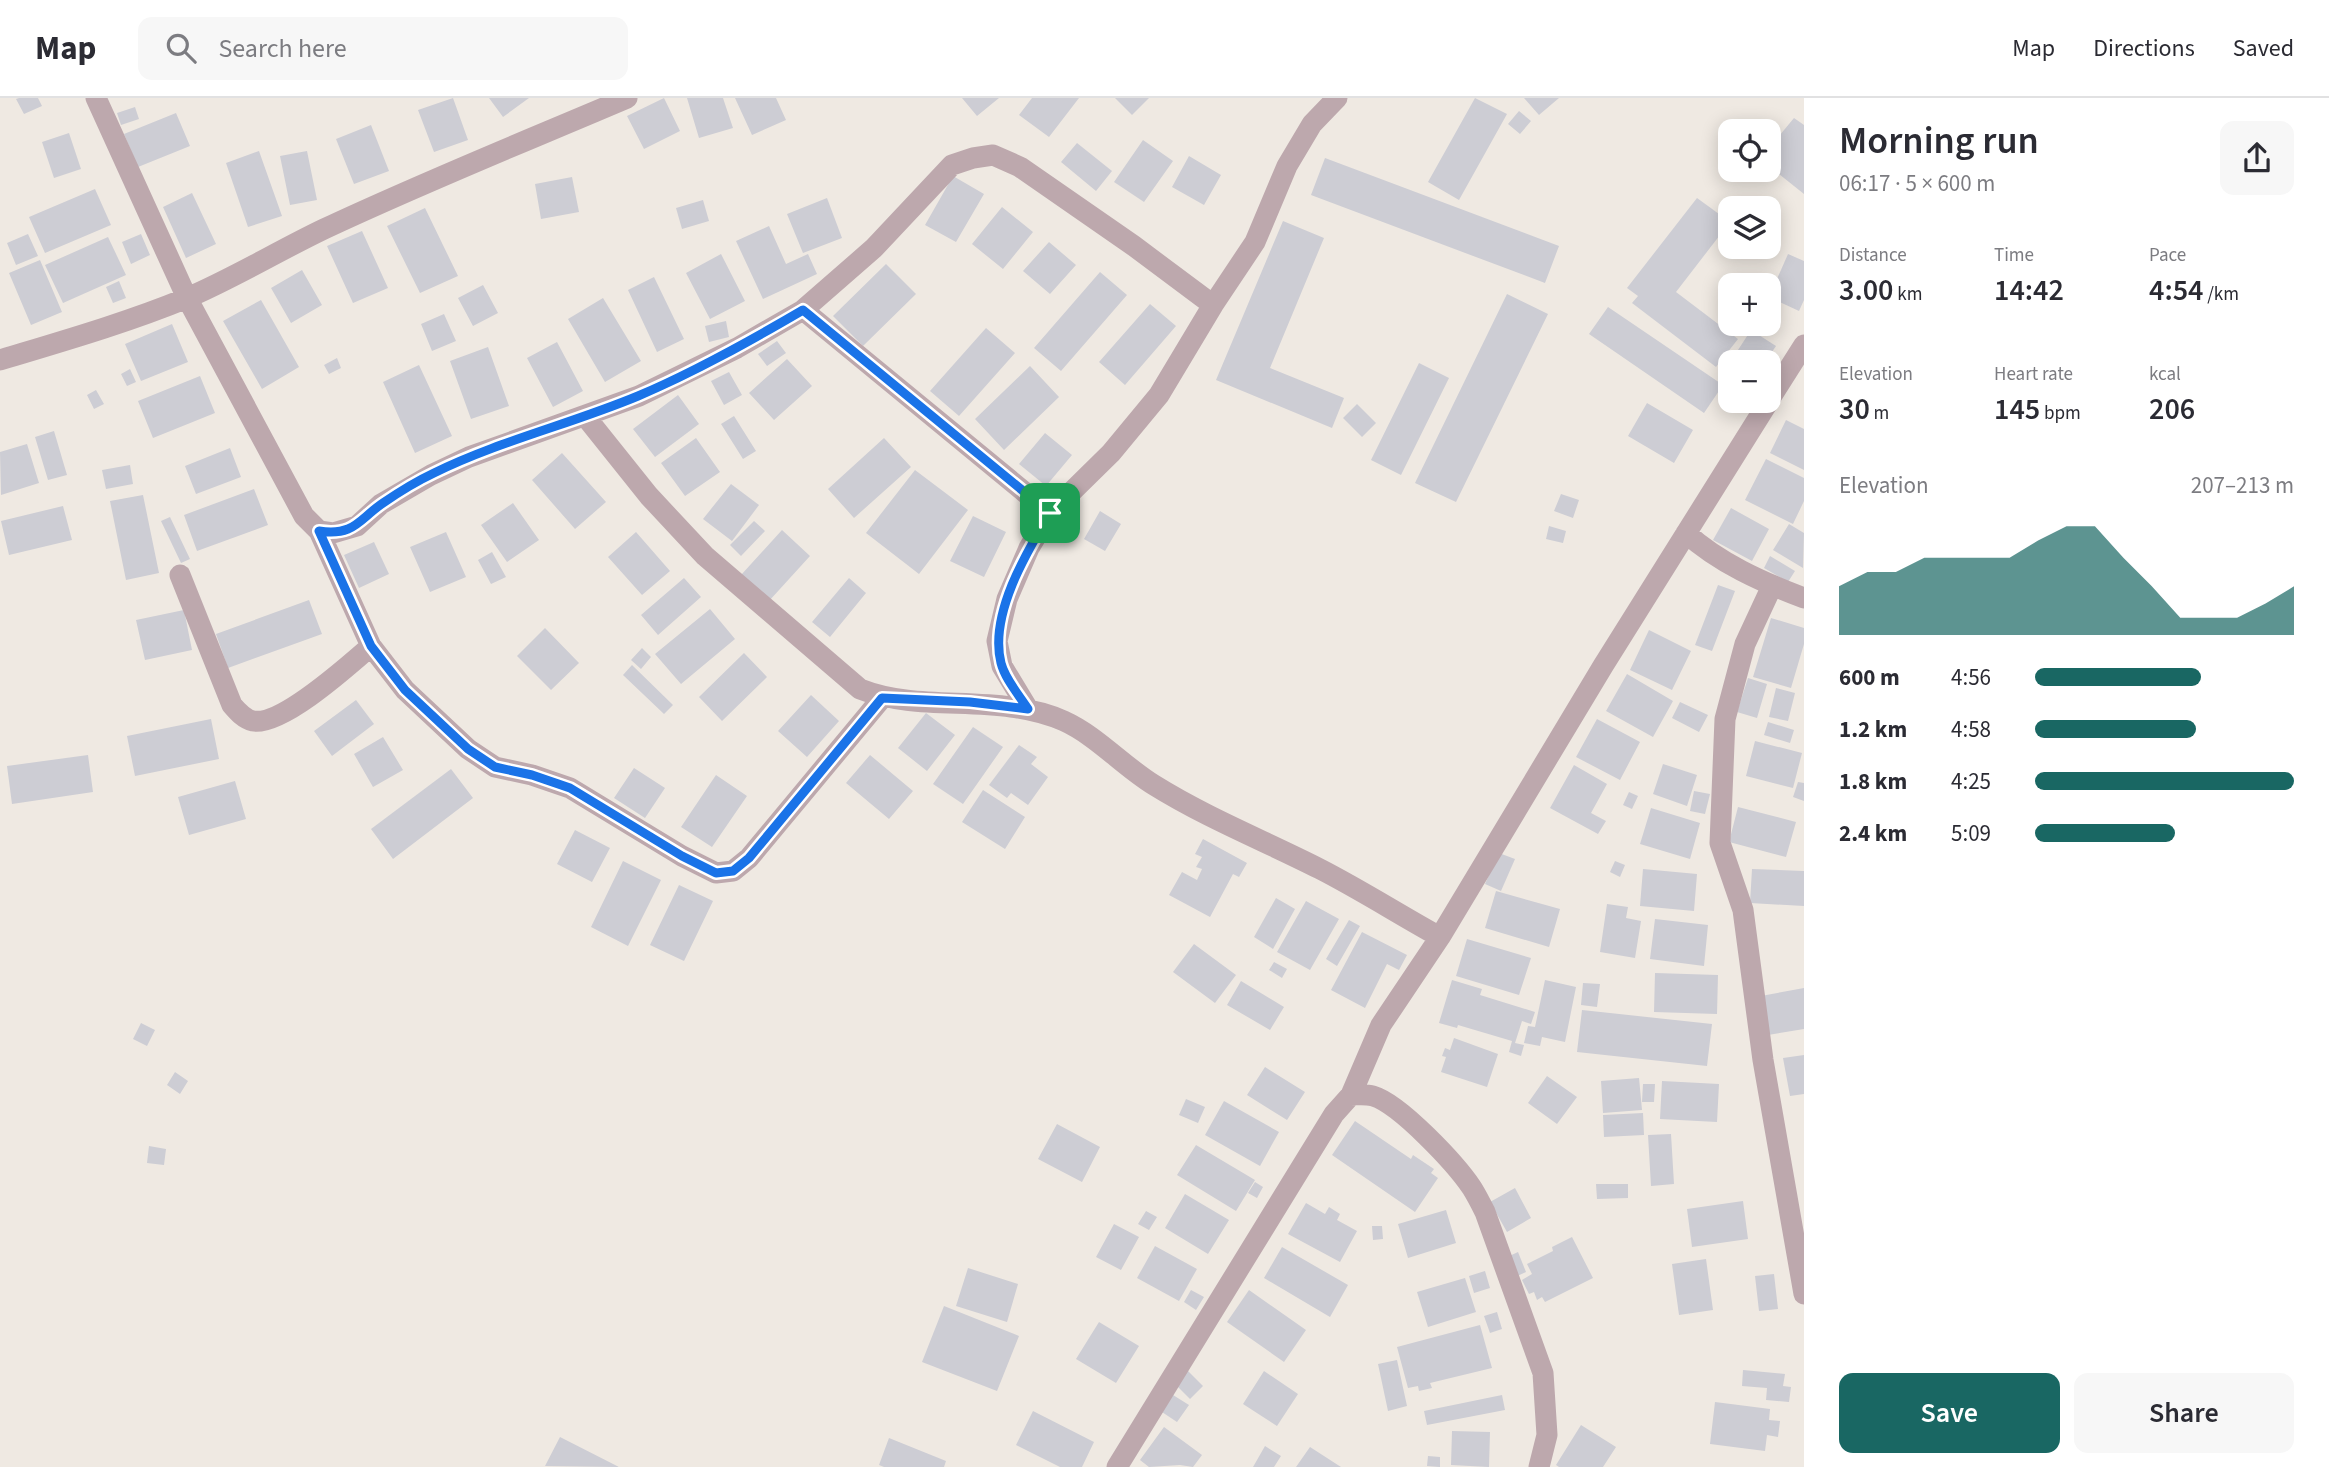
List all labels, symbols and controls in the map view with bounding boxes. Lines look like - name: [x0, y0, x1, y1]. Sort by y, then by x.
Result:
- search box: [138, 17, 628, 80]
- text: Map: [35, 25, 96, 72]
- icon: search: [162, 29, 200, 67]
- text: Search here: [218, 30, 347, 67]
- text: Map: [2012, 31, 2055, 66]
- text: Directions: [2093, 31, 2195, 66]
- text: Saved: [2233, 31, 2294, 66]
- text: Morning run: [1839, 114, 2039, 168]
- map controls: [1718, 119, 1781, 413]
- button: locate: [1718, 119, 1781, 182]
- button: share: [2220, 121, 2294, 195]
- text: 06:17 · 5 × 600 m: [1839, 167, 1995, 200]
- button: layers: [1718, 196, 1781, 259]
- text: Distance: [1839, 242, 1907, 269]
- text: Time: [1994, 242, 2034, 269]
- text: Pace: [2149, 242, 2186, 269]
- text: 3.00: [1839, 269, 1893, 312]
- text: 14:42: [1994, 269, 2064, 312]
- text: 4:54: [2149, 269, 2203, 312]
- button: +: [1718, 273, 1781, 336]
- text: km: [1893, 281, 1922, 308]
- text: /km: [2203, 281, 2239, 308]
- button: −: [1718, 350, 1781, 413]
- text: Elevation: [1839, 361, 1913, 388]
- text: Heart rate: [1994, 361, 2073, 388]
- text: kcal: [2149, 361, 2181, 388]
- text: 30: [1839, 388, 1870, 431]
- text: 145: [1994, 388, 2040, 431]
- text: 206: [2149, 388, 2195, 431]
- text: m: [1870, 400, 1889, 427]
- text: bpm: [2040, 400, 2081, 427]
- text: Elevation: [1839, 469, 1929, 502]
- text: 207–213 m: [2191, 469, 2294, 502]
- pin: [1020, 483, 1080, 543]
- icon: arrive: [1031, 494, 1069, 532]
- text: 600 m: [1839, 661, 1900, 694]
- text: 4:56: [1951, 661, 1991, 694]
- text: 1.2 km: [1839, 713, 1907, 746]
- text: 4:58: [1951, 713, 1991, 746]
- text: 1.8 km: [1839, 765, 1907, 798]
- text: 4:25: [1951, 765, 1991, 798]
- text: 2.4 km: [1839, 817, 1907, 850]
- text: 5:09: [1951, 817, 1991, 850]
- button: Save: [1839, 1373, 2060, 1453]
- button: Share: [2074, 1373, 2294, 1453]

